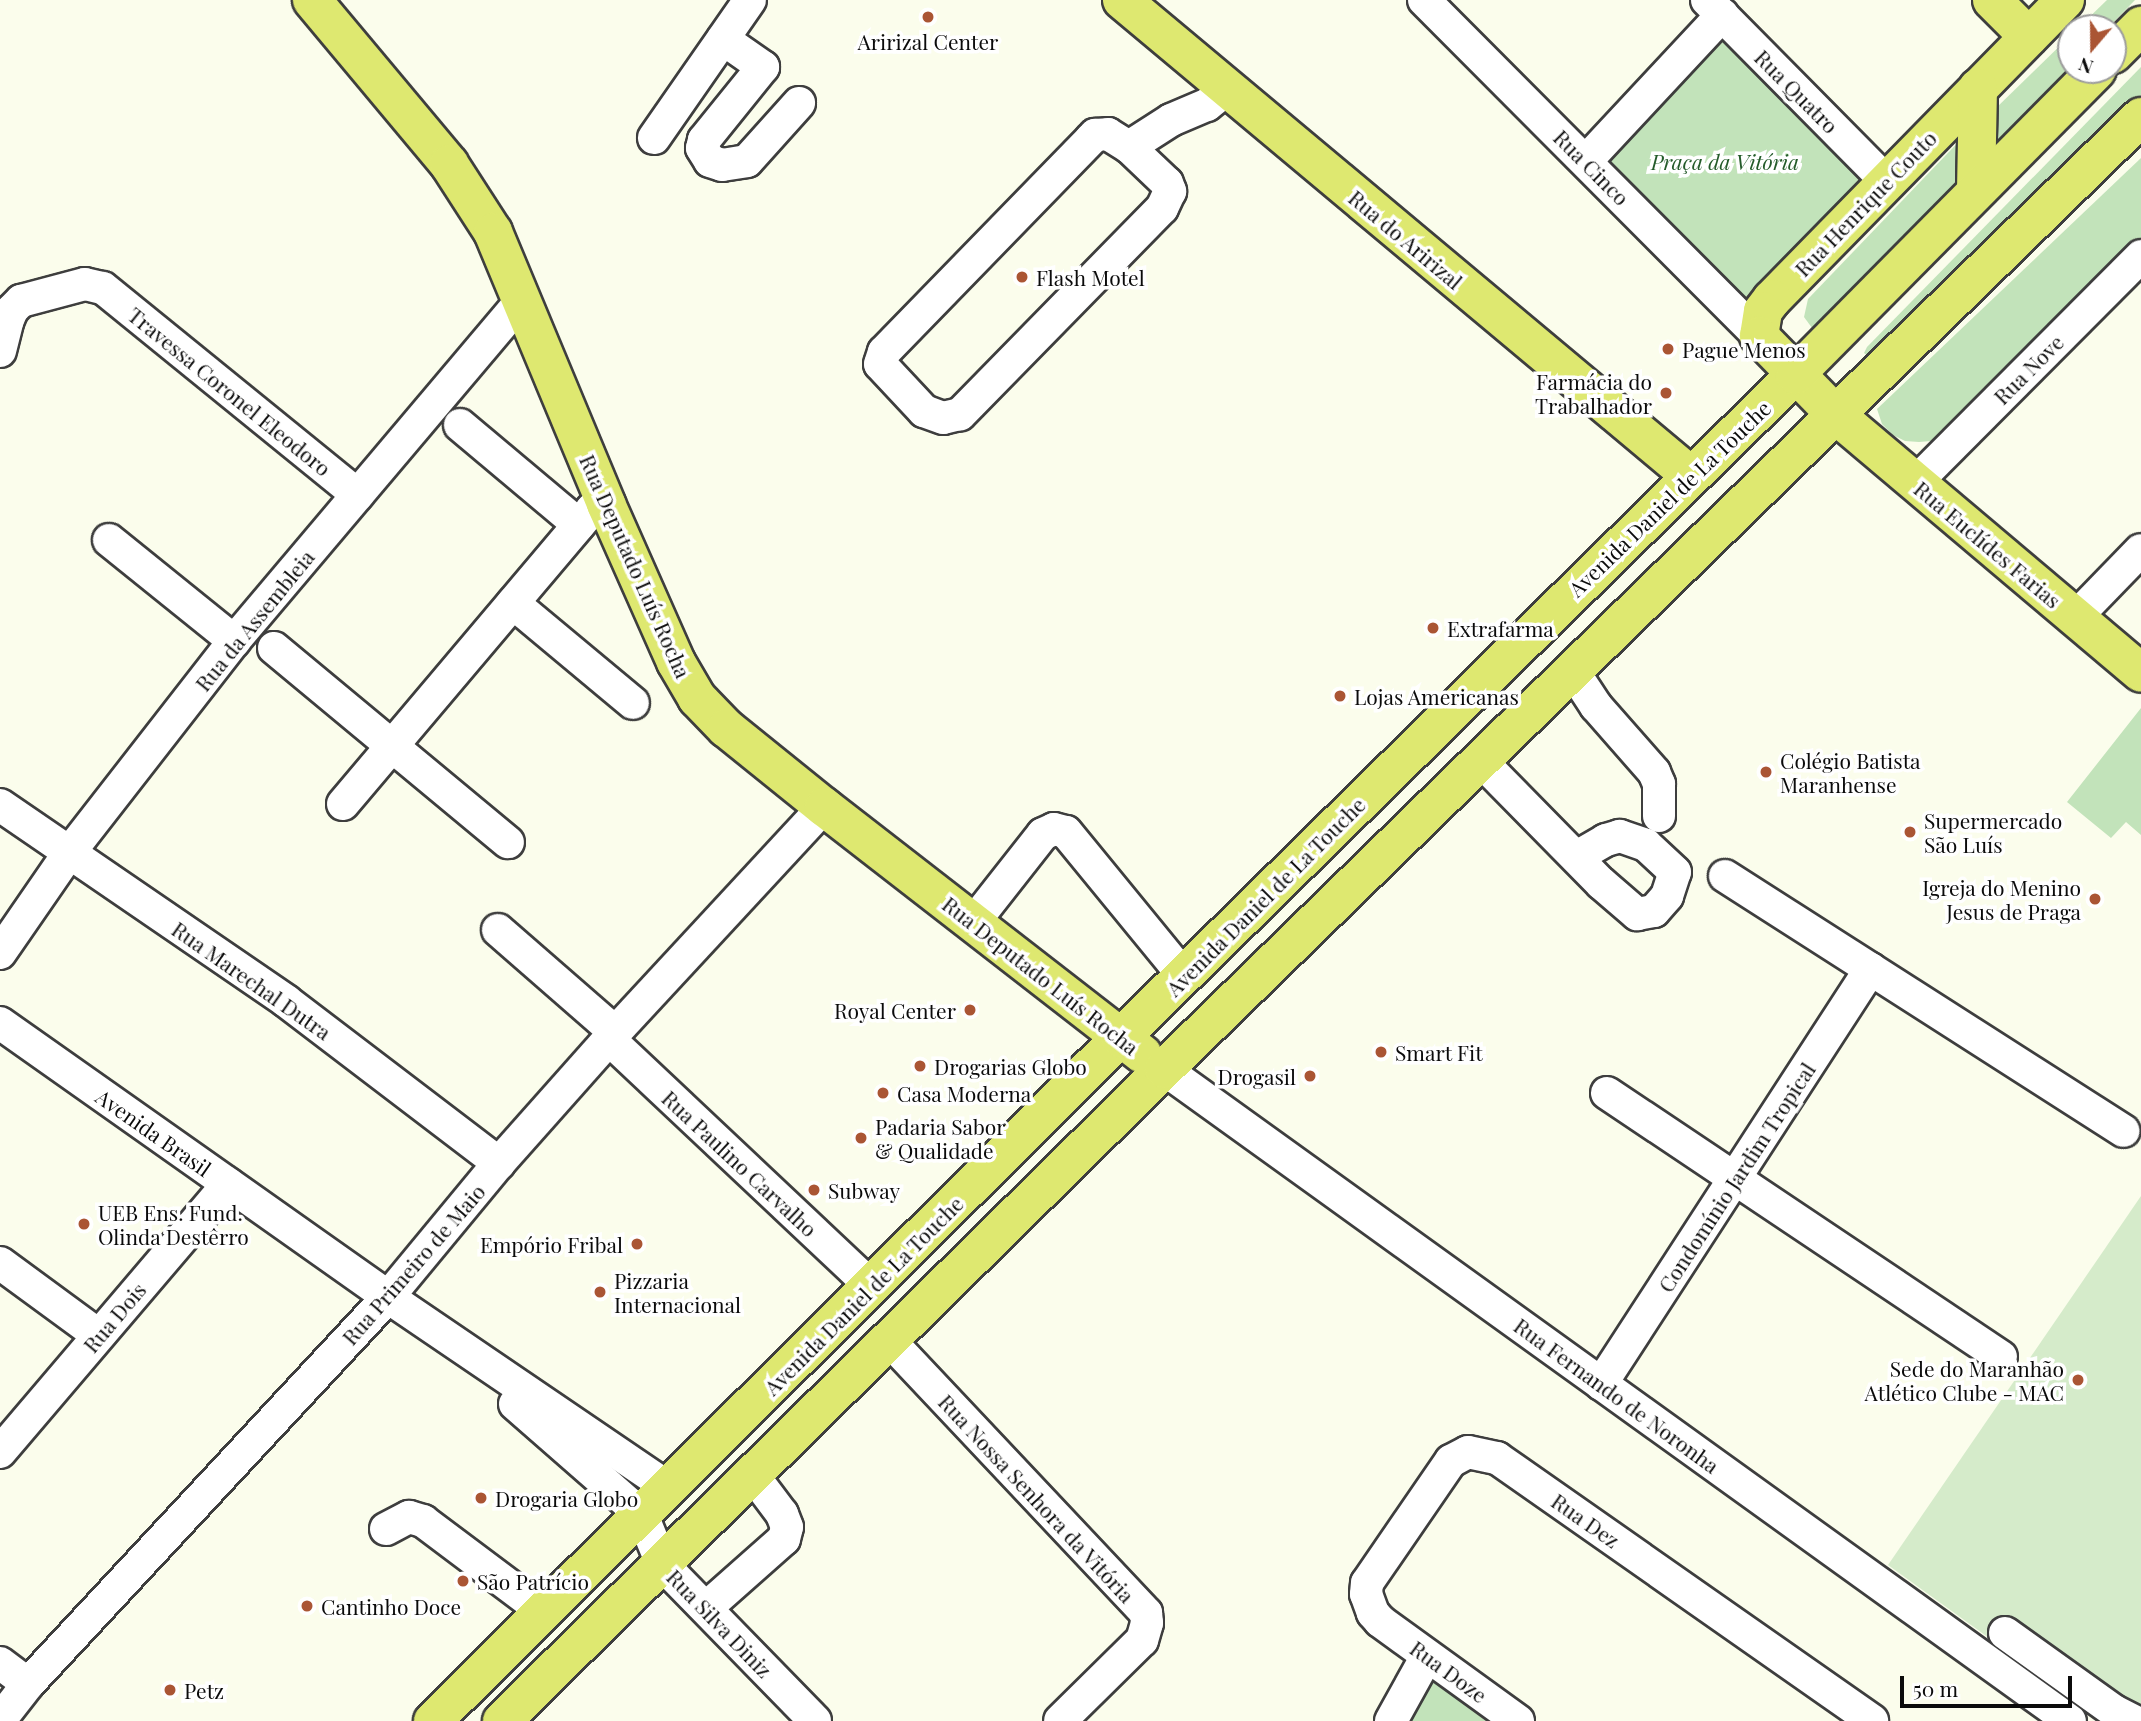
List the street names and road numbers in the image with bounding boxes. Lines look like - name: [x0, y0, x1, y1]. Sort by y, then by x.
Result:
- street label: Rua Quatro: [1750, 44, 1844, 138]
- street label: Rua Cinco: [1549, 124, 1635, 210]
- street label: Rua Henrique Couto: [1789, 125, 1941, 281]
- street label: Rua do Aririzal: [1344, 184, 1468, 294]
- street label: Travessa Coronel Eleodoro: [124, 301, 336, 481]
- street label: Rua Nove: [1988, 329, 2068, 409]
- street label: Avenida Daniel de La Touche: [1563, 395, 1775, 601]
- street label: Rua Deputado Luís Rocha: [575, 450, 697, 682]
- street label: Rua Euclídes Farias: [1910, 475, 2066, 613]
- street label: Rua da Assembleia: [189, 544, 319, 696]
- street label: Avenida Daniel de La Touche: [1160, 791, 1370, 1001]
- street label: Rua Deputado Luís Rocha: [938, 891, 1144, 1059]
- street label: Rua Marechal Dutra: [168, 916, 336, 1044]
- street label: Condomínio Jardim Tropical: [1652, 1057, 1820, 1297]
- street label: Avenida Brasil: [92, 1083, 216, 1181]
- street label: Rua Paulino Carvalho: [657, 1085, 823, 1241]
- street label: Rua Primeiro de Maio: [336, 1178, 490, 1350]
- street label: Avenida Daniel de La Touche: [758, 1190, 968, 1400]
- street label: Rua Dois: [77, 1277, 151, 1357]
- street label: Rua Fernando de Noronha: [1510, 1312, 1724, 1478]
- street label: Rua Nossa Senhora da Vitória: [933, 1388, 1141, 1608]
- street label: Rua Dez: [1547, 1488, 1625, 1552]
- street label: Rua Silva Diniz: [662, 1564, 778, 1682]
- street label: Rua Doze: [1406, 1635, 1492, 1707]

